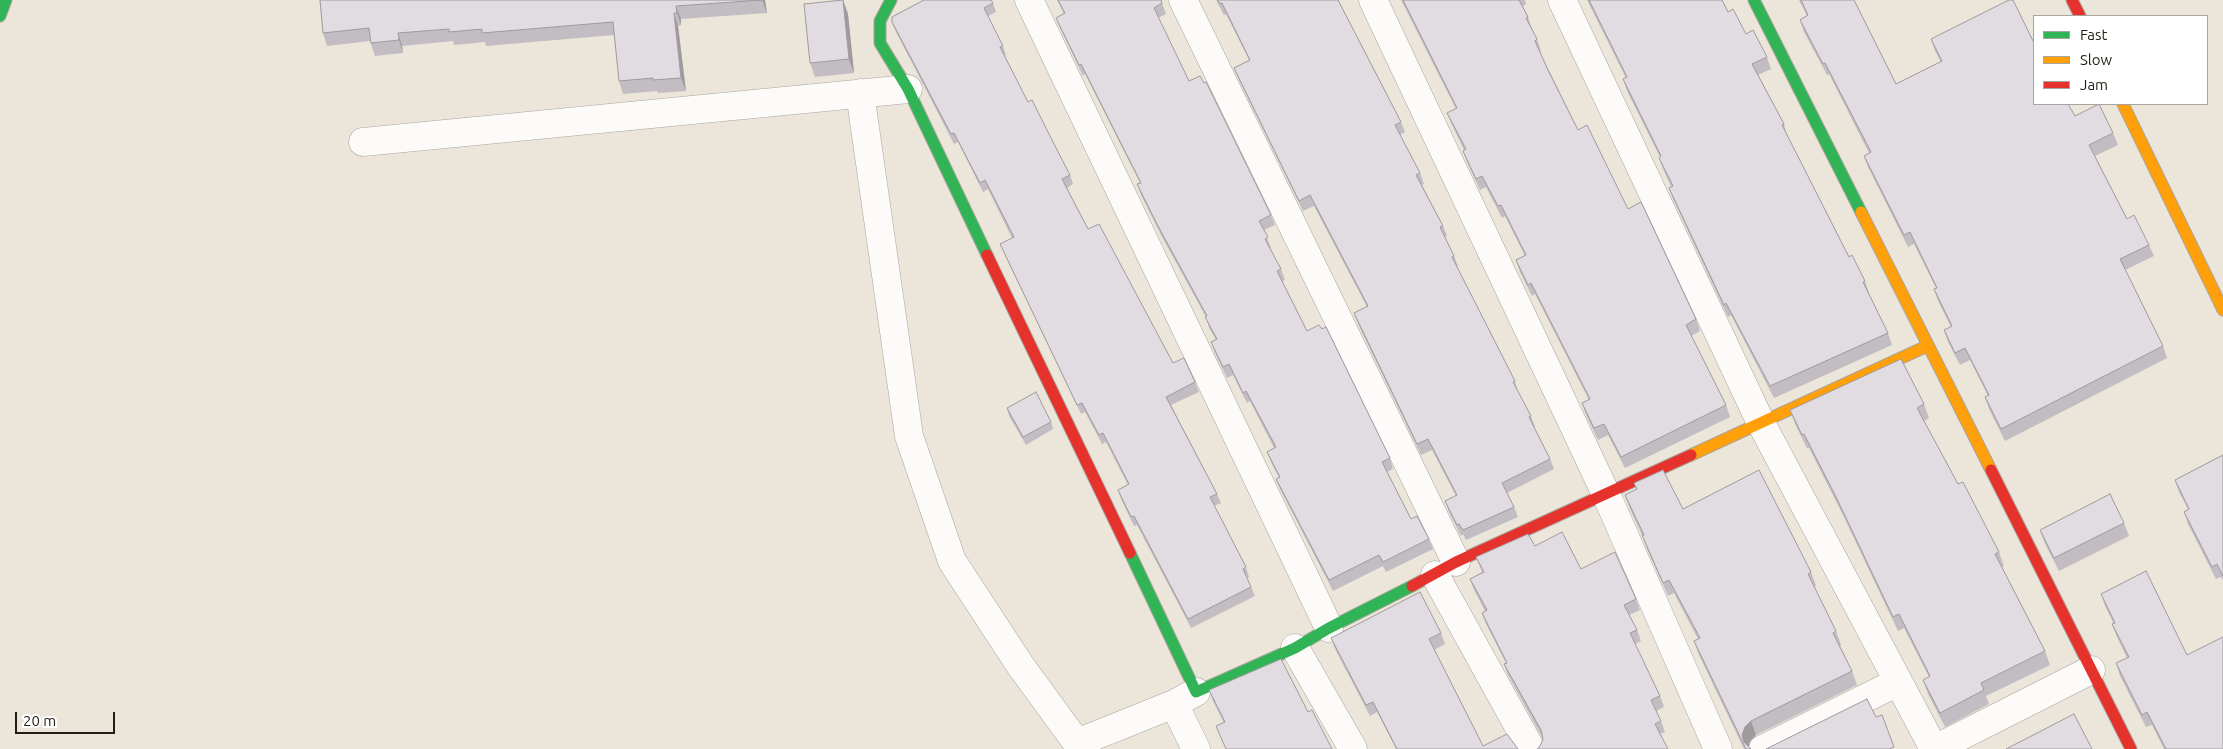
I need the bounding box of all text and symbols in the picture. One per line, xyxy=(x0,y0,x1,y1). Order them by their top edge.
legend xyxy=(2033,15,2208,105)
text: Fast xyxy=(2080,26,2107,43)
text: Slow xyxy=(2080,51,2112,68)
text: Jam xyxy=(2080,76,2108,93)
scale bar xyxy=(18,702,118,734)
text: 20 m xyxy=(23,712,56,729)

